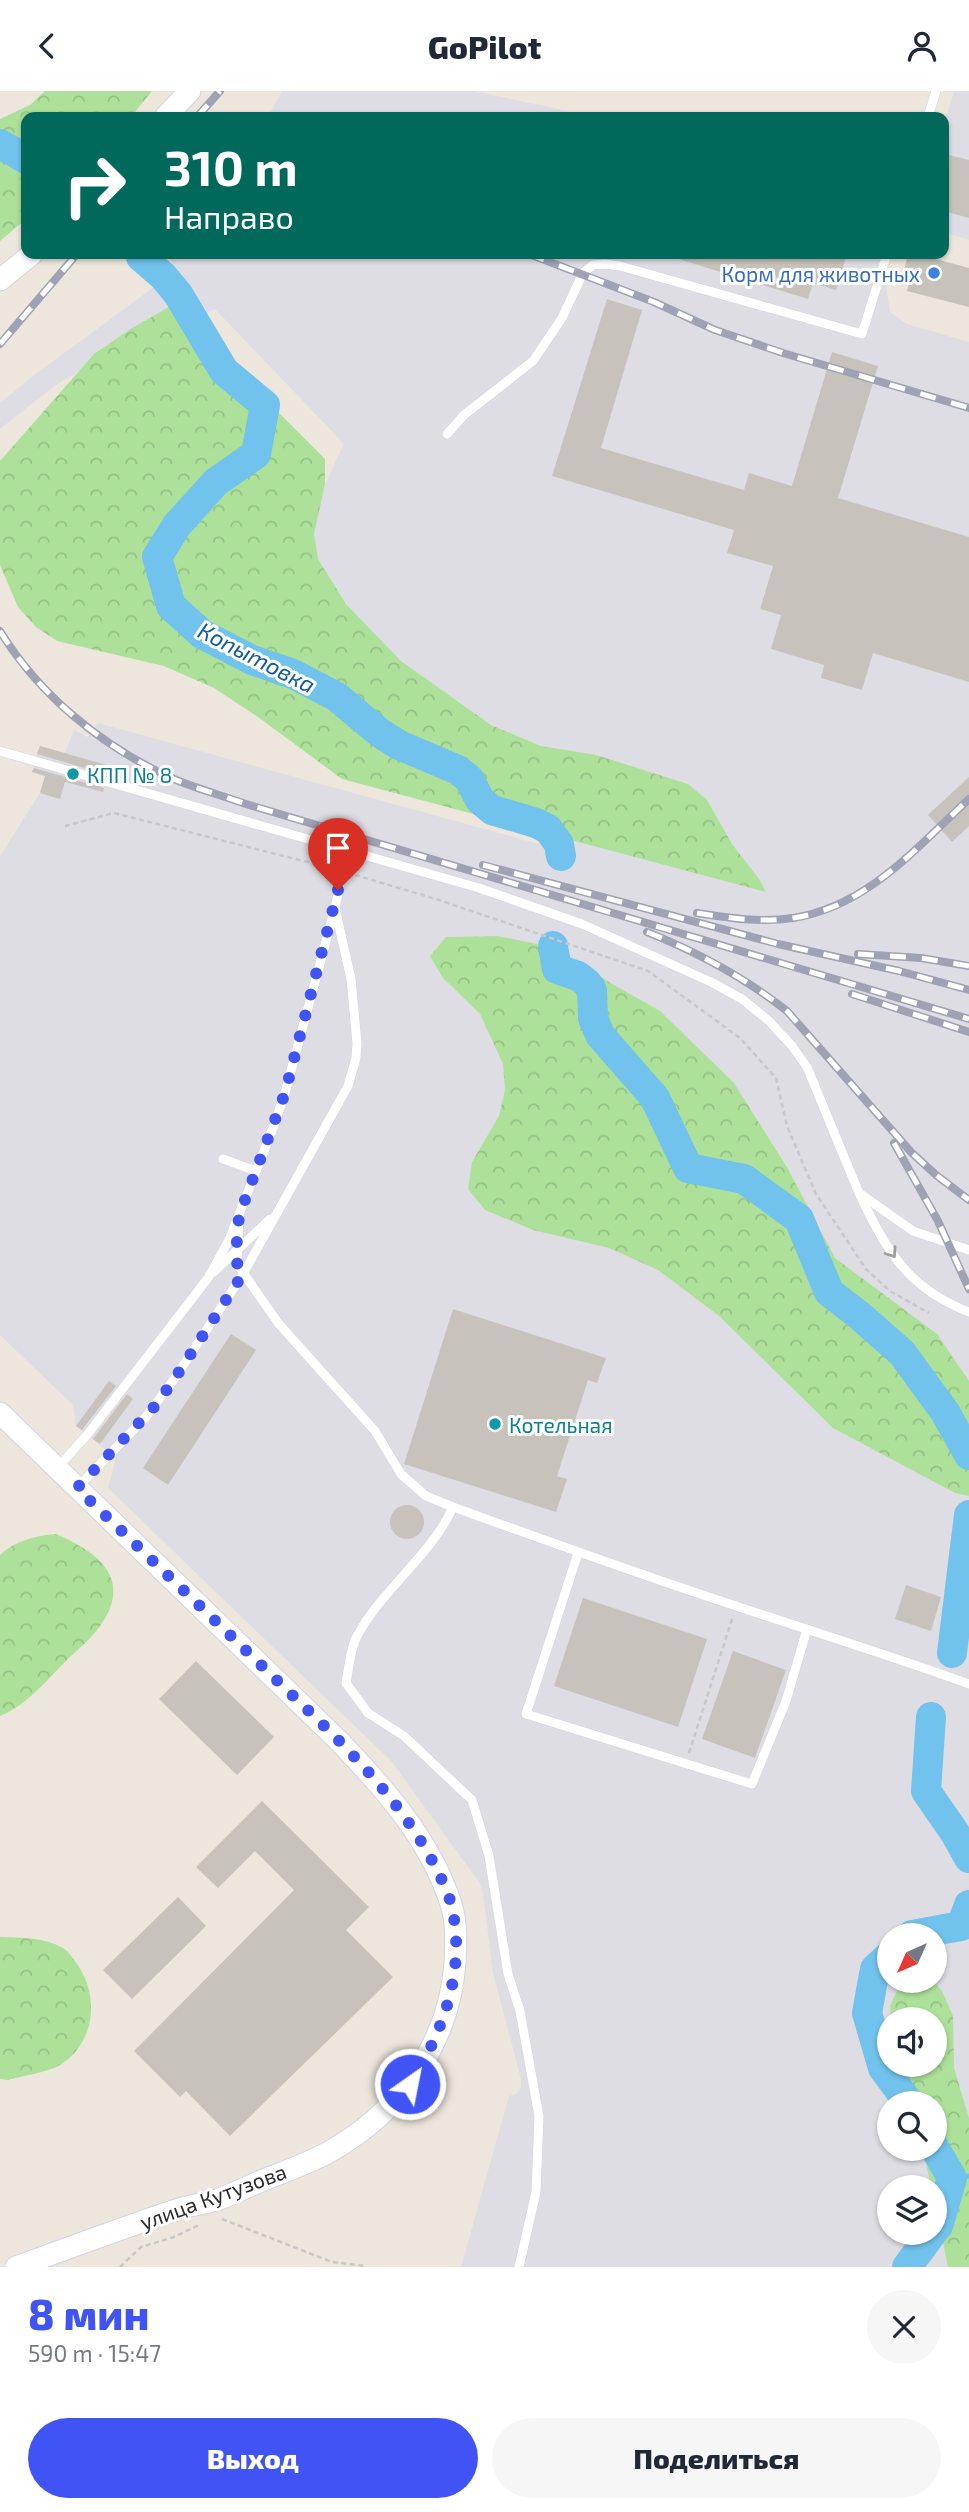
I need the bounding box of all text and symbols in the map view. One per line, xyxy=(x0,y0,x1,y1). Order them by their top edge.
icon: back xyxy=(28,27,66,65)
text: GoPilot xyxy=(428,27,541,65)
icon: person xyxy=(903,27,941,65)
text: 310 m xyxy=(164,137,298,196)
icon: right xyxy=(49,140,140,231)
text: Направо xyxy=(164,197,294,235)
place label: Корм для животных xyxy=(722,261,920,286)
marker: Корм для животных xyxy=(926,265,942,281)
water label: Копытовка xyxy=(194,616,320,698)
place label: КПП № 8 xyxy=(87,762,172,787)
marker: КПП № 8 xyxy=(65,766,81,782)
pin xyxy=(308,818,368,890)
icon: arrive xyxy=(319,829,357,867)
one-way arrow xyxy=(884,1245,896,1258)
place label: Котельная xyxy=(509,1412,613,1437)
marker: Котельная xyxy=(487,1416,503,1432)
north arrow xyxy=(877,1923,947,1993)
map controls xyxy=(877,1923,947,2245)
button: sound xyxy=(877,2007,947,2077)
position arrow xyxy=(373,2047,447,2121)
button: search xyxy=(877,2091,947,2161)
street label: улица Кутузова xyxy=(136,2158,290,2235)
button: layers xyxy=(877,2175,947,2245)
text: 8 мин xyxy=(28,2288,149,2338)
button: close xyxy=(867,2290,941,2364)
text: 590 m · 15:47 xyxy=(28,2339,161,2367)
button: Выход xyxy=(28,2418,478,2498)
button: Поделиться xyxy=(492,2418,941,2498)

